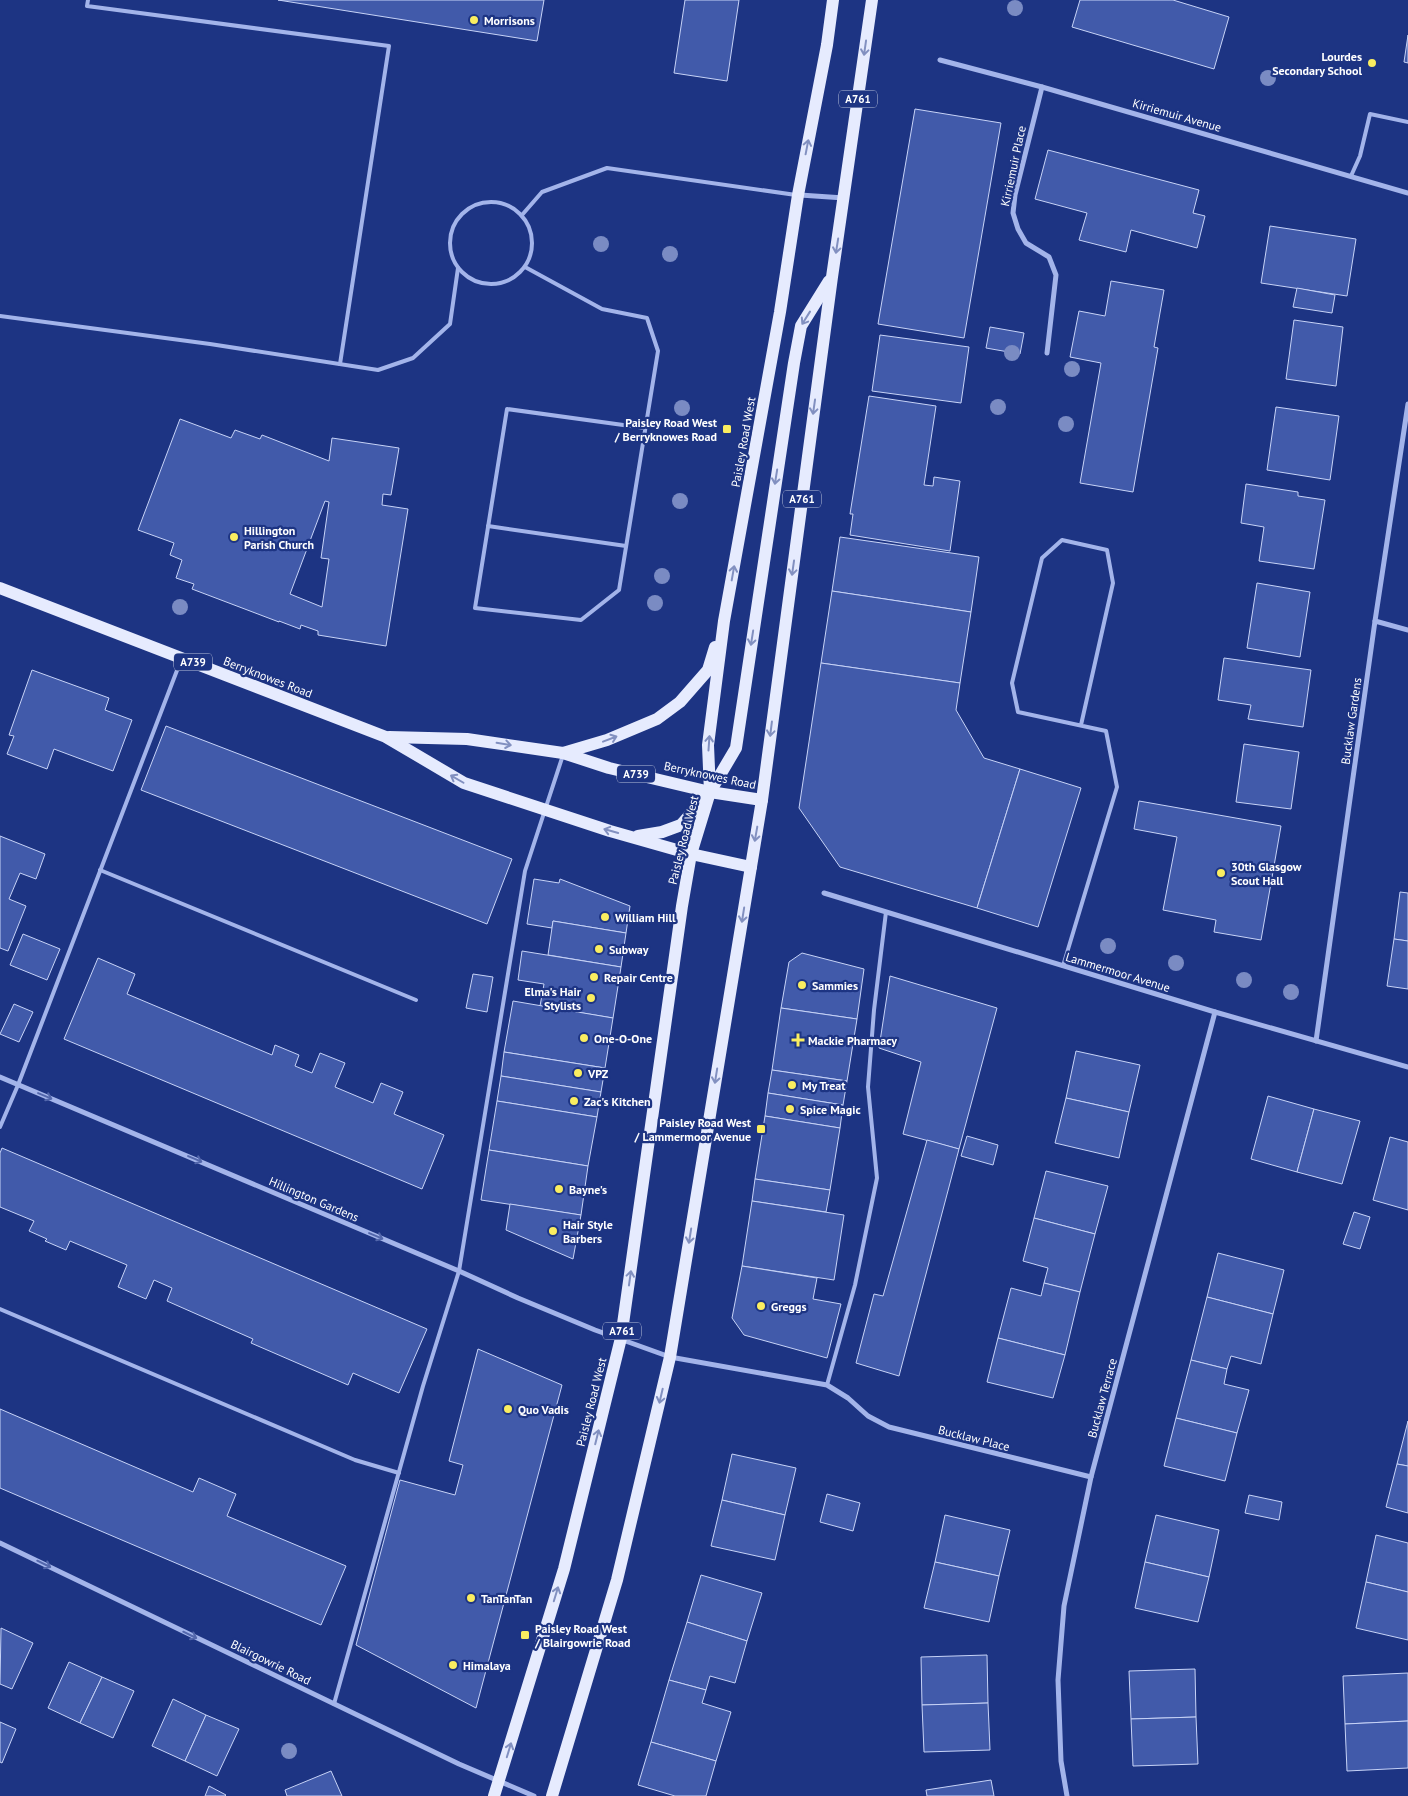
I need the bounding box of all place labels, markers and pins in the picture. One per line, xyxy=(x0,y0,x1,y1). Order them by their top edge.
place label: Morrisons xyxy=(484,13,535,28)
marker: Morrisons xyxy=(468,14,480,26)
place label: Lourdes Secondary School xyxy=(1272,49,1362,78)
marker: Lourdes Secondary School xyxy=(1366,57,1378,69)
place label: Paisley Road West / Berryknowes Road xyxy=(614,415,718,444)
marker: Paisley Road West / Berryknowes Road xyxy=(721,423,733,435)
place label: Hillington Parish Church xyxy=(244,523,314,552)
marker: Hillington Parish Church xyxy=(228,531,240,543)
place label: 30th Glasgow Scout Hall xyxy=(1231,859,1302,888)
marker: 30th Glasgow Scout Hall xyxy=(1215,867,1227,879)
place label: William Hill xyxy=(615,910,676,925)
marker: William Hill xyxy=(599,911,611,923)
place label: Subway xyxy=(609,942,649,957)
marker: Subway xyxy=(593,943,605,955)
place label: Repair Centre xyxy=(604,970,673,985)
marker: Repair Centre xyxy=(588,971,600,983)
place label: Sammies xyxy=(812,978,858,993)
marker: Sammies xyxy=(796,979,808,991)
place label: Elma's Hair Stylists xyxy=(525,984,582,1013)
marker: Elma's Hair Stylists xyxy=(585,992,597,1004)
place label: One-O-One xyxy=(594,1031,652,1046)
marker: One-O-One xyxy=(578,1032,590,1044)
place label: Mackie Pharmacy xyxy=(808,1033,897,1048)
marker: Mackie Pharmacy xyxy=(792,1034,804,1046)
place label: VPZ xyxy=(587,1066,609,1081)
marker: VPZ xyxy=(572,1067,584,1079)
place label: My Treat xyxy=(802,1078,846,1093)
marker: My Treat xyxy=(786,1079,798,1091)
place label: Zac's Kitchen xyxy=(584,1094,651,1109)
marker: Zac's Kitchen xyxy=(568,1095,580,1107)
place label: Spice Magic xyxy=(800,1102,861,1117)
marker: Spice Magic xyxy=(784,1103,796,1115)
place label: Paisley Road West / Lammermoor Avenue xyxy=(634,1115,752,1144)
marker: Paisley Road West / Lammermoor Avenue xyxy=(755,1123,767,1135)
place label: Bayne's xyxy=(569,1182,607,1197)
marker: Bayne's xyxy=(553,1183,565,1195)
place label: Hair Style Barbers xyxy=(563,1217,613,1246)
marker: Hair Style Barbers xyxy=(547,1225,559,1237)
place label: Greggs xyxy=(771,1299,806,1314)
marker: Greggs xyxy=(755,1300,767,1312)
place label: Quo Vadis xyxy=(518,1402,569,1417)
marker: Quo Vadis xyxy=(502,1403,514,1415)
place label: TanTanTan xyxy=(481,1591,532,1606)
marker: TanTanTan xyxy=(465,1592,477,1604)
place label: Paisley Road West / Blairgowrie Road xyxy=(534,1621,630,1650)
marker: Paisley Road West / Blairgowrie Road xyxy=(519,1629,531,1641)
place label: Himalaya xyxy=(463,1658,511,1673)
marker: Himalaya xyxy=(447,1659,459,1671)

